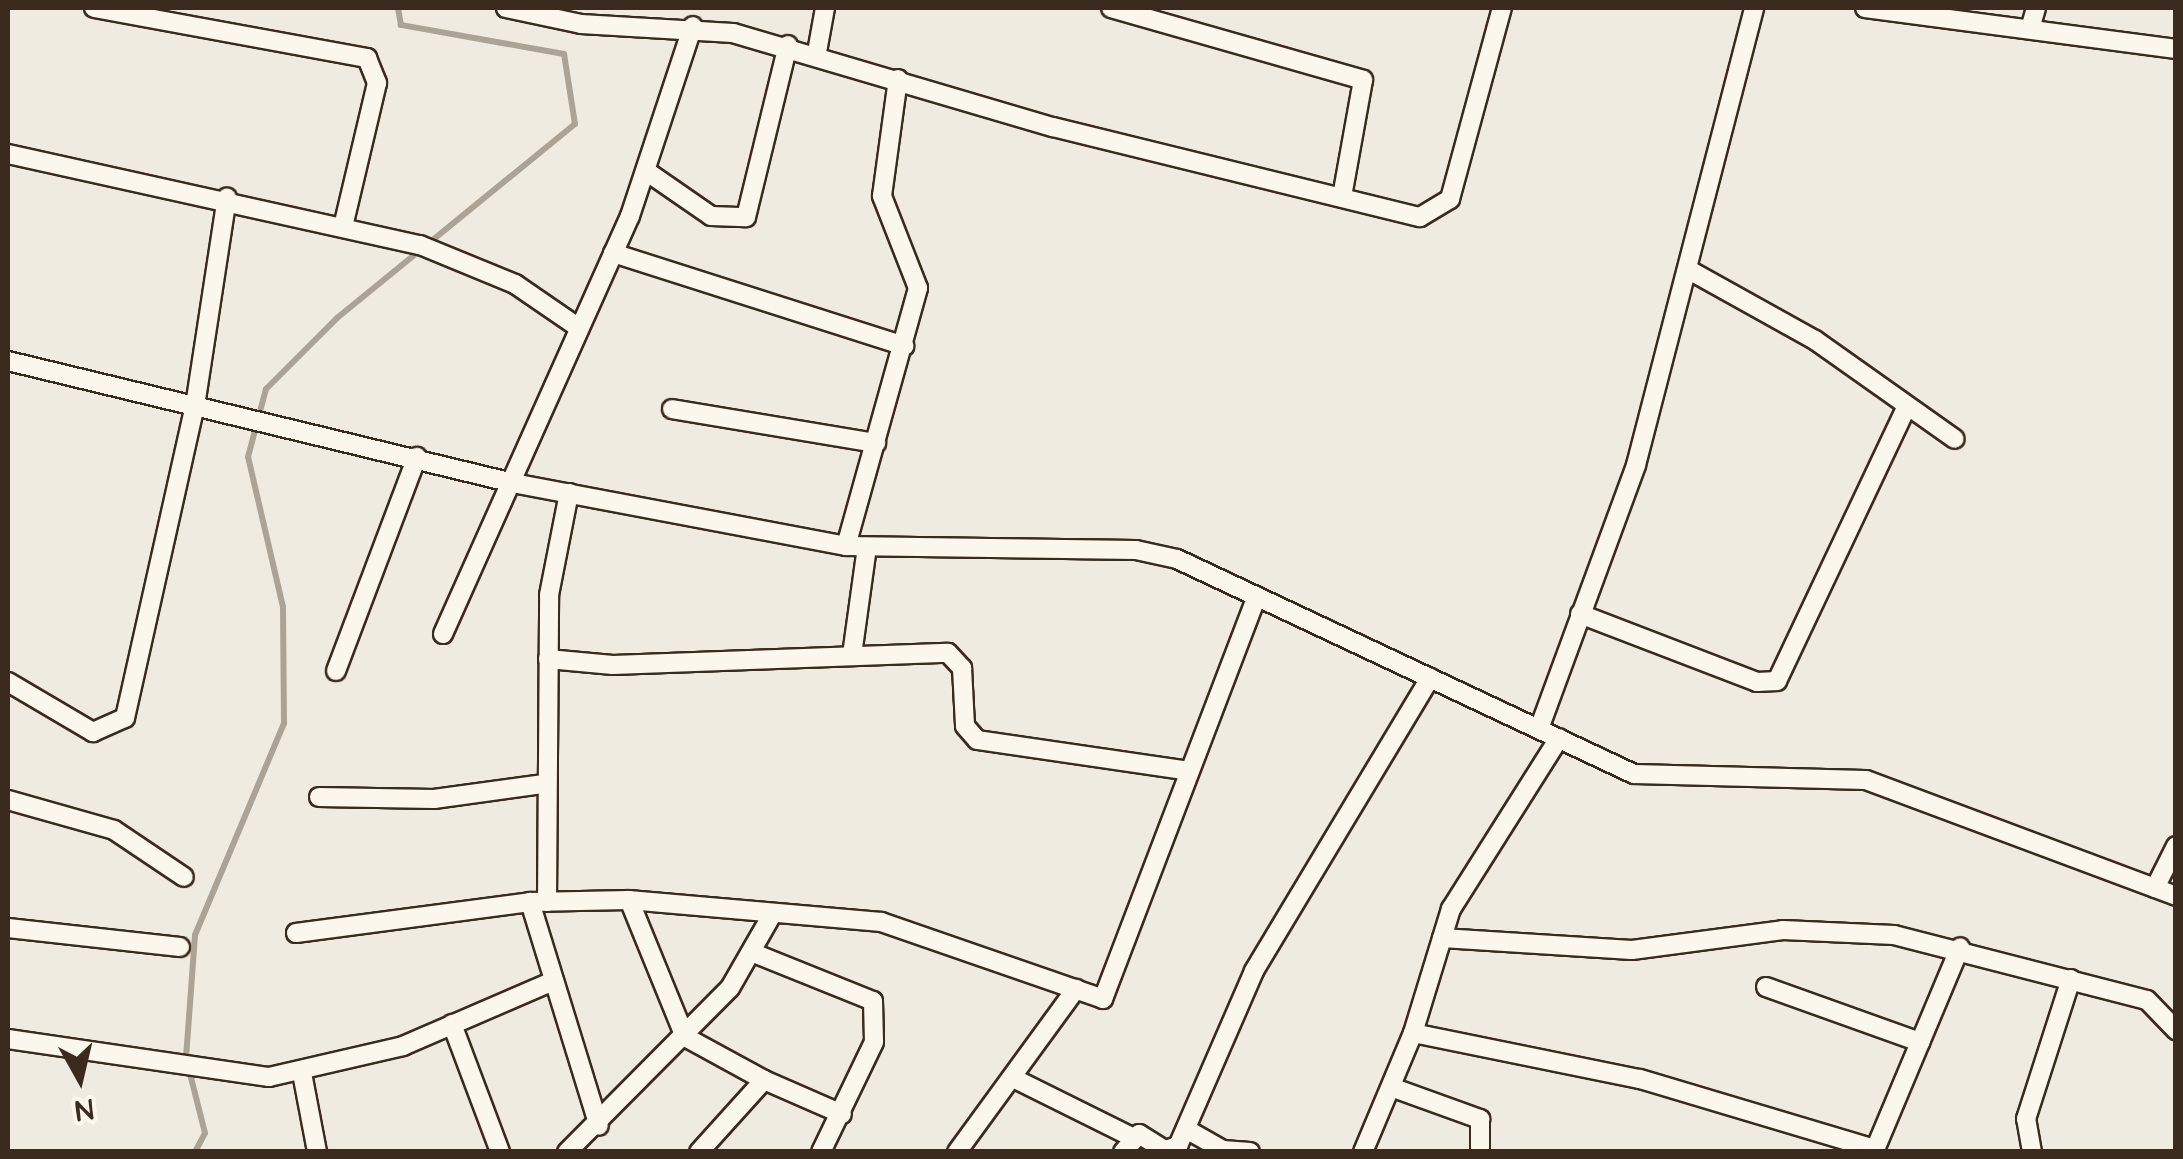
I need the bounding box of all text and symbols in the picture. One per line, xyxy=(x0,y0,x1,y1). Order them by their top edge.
north arrow xyxy=(30,1029,130,1129)
text: N xyxy=(73,1089,96,1130)

